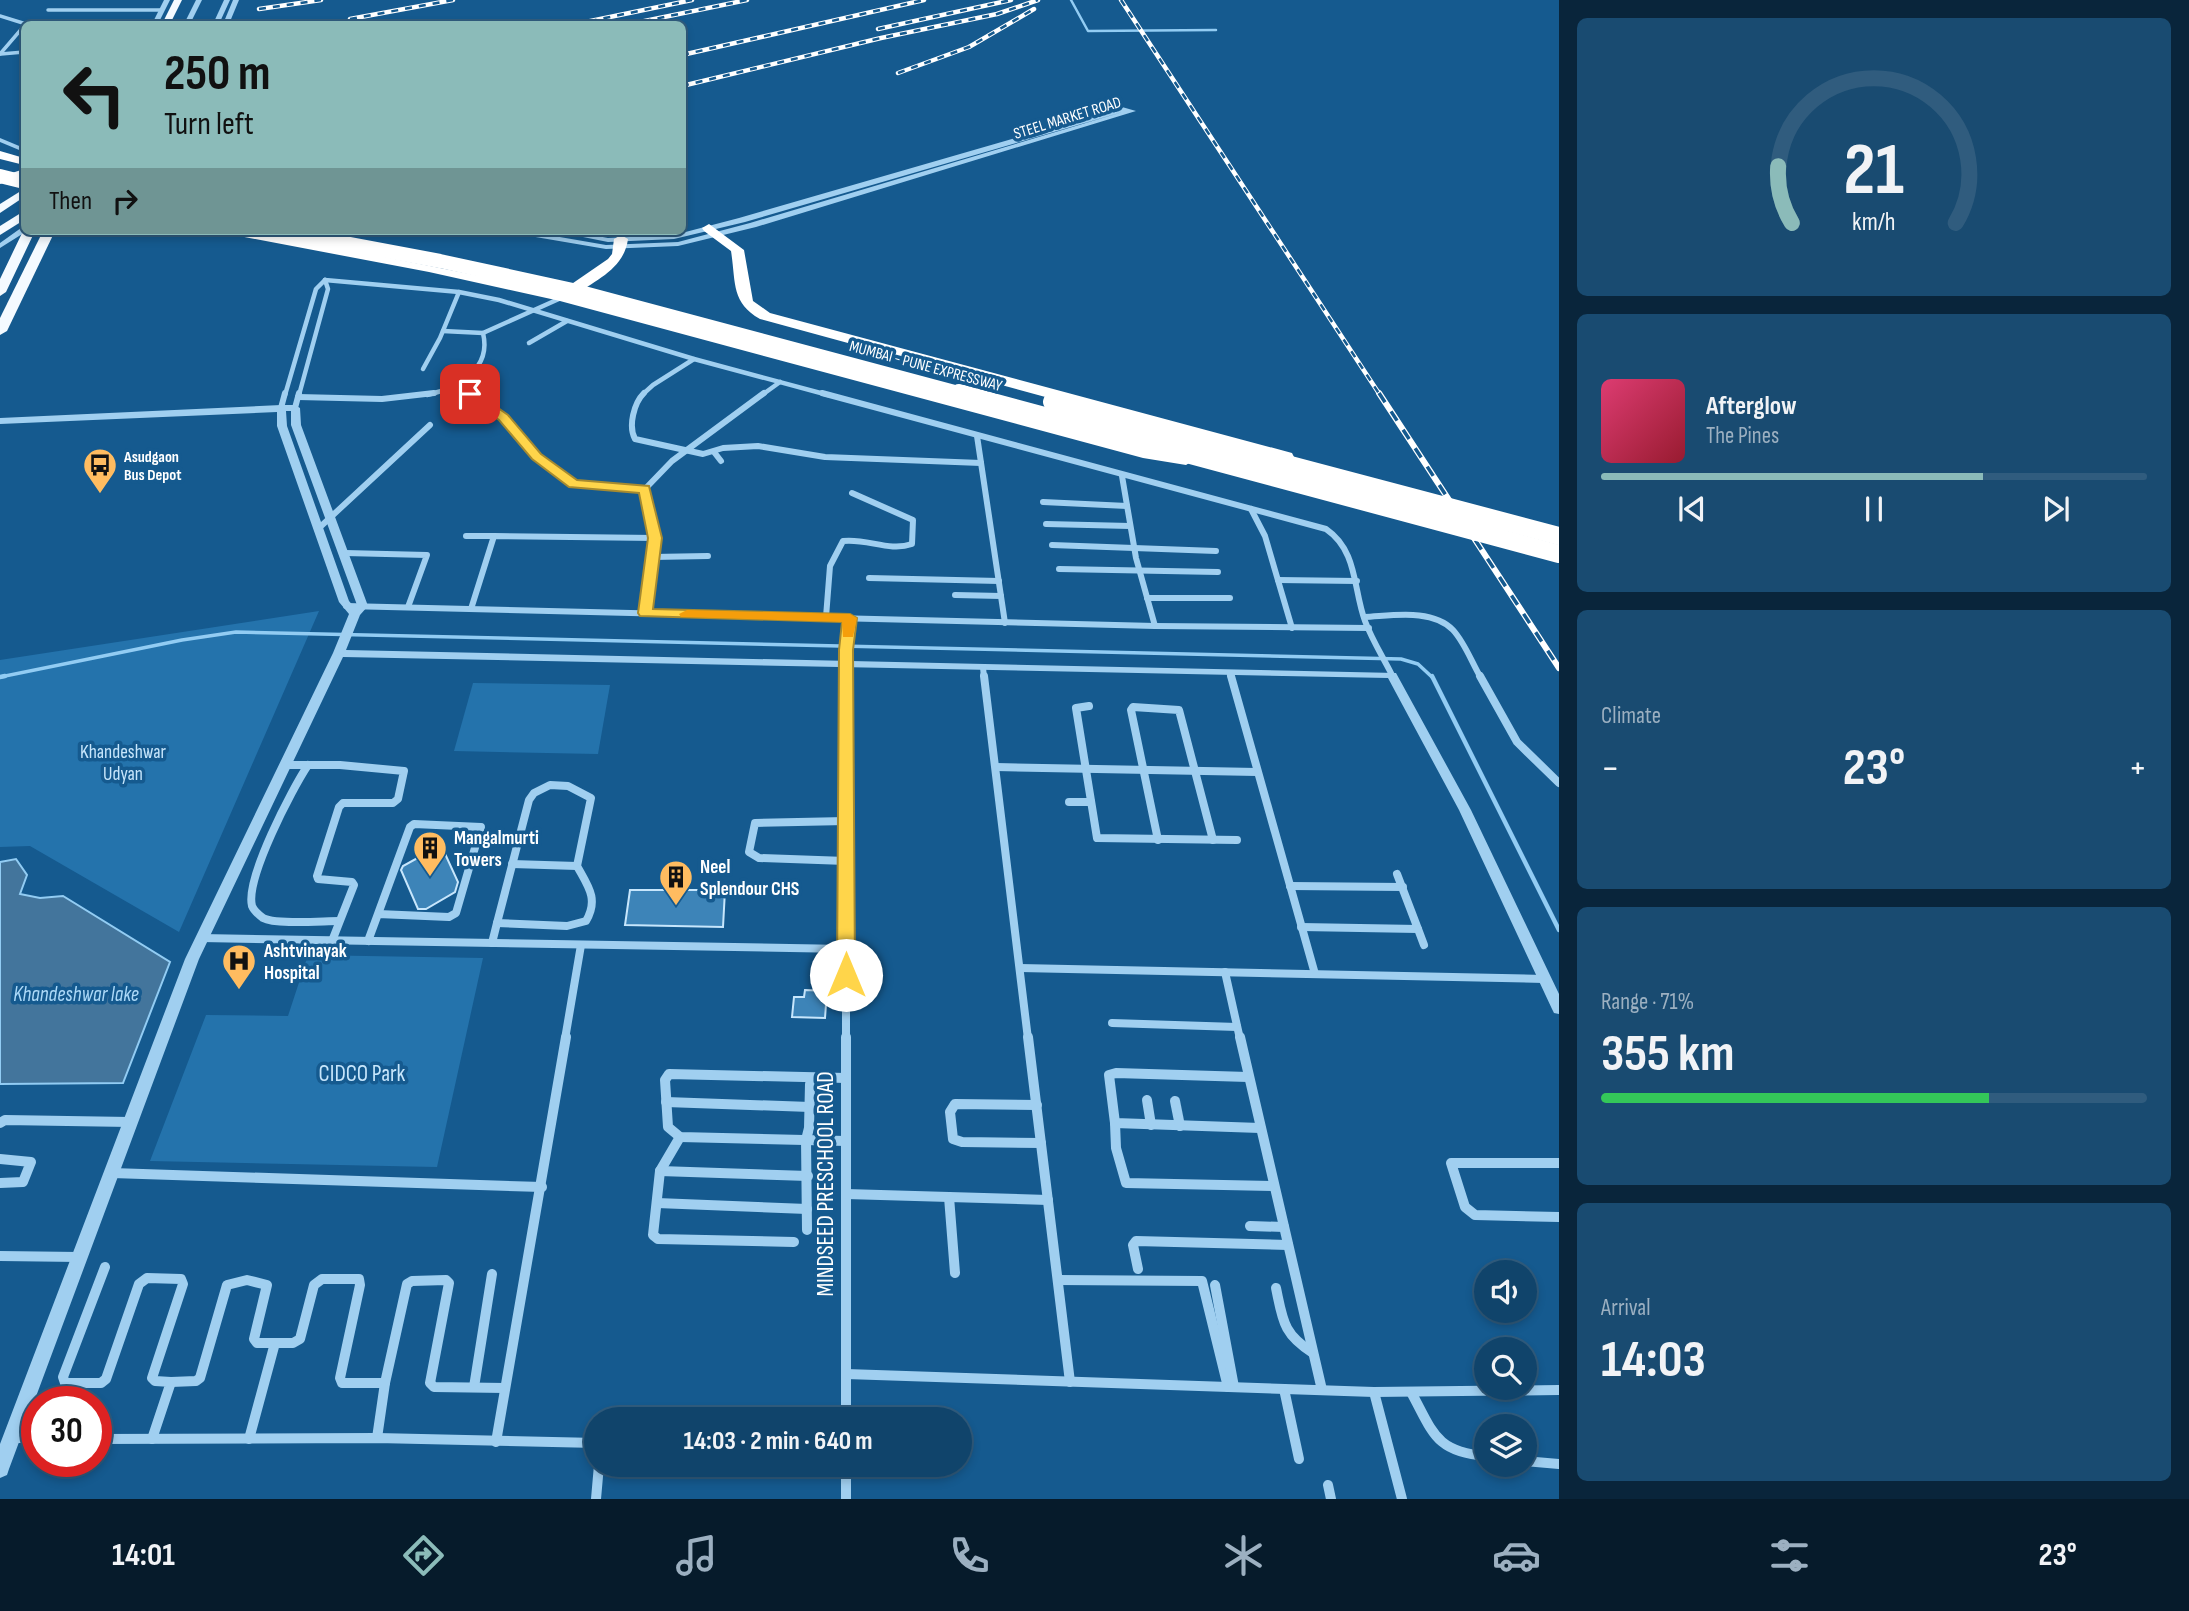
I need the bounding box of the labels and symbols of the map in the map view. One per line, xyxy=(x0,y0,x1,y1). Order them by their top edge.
street label: STEEL MARKET ROAD xyxy=(1011,93,1124,144)
street label: MUMBAI - PUNE EXPRESSWAY xyxy=(847,337,1004,396)
pin xyxy=(440,364,500,424)
bus stop icon: Asudgaon Bus Depot xyxy=(81,446,119,495)
place label: Asudgaon Bus Depot xyxy=(123,448,182,485)
park label: Khandeshwar Udyan xyxy=(80,741,167,786)
place label: Mangalmurti Towers xyxy=(454,827,539,872)
building icon: Mangalmurti Towers xyxy=(411,829,449,878)
place label: Neel Splendour CHS xyxy=(700,856,799,901)
building icon: Neel Splendour CHS xyxy=(657,858,695,907)
position arrow xyxy=(809,938,883,1012)
place label: Ashtvinayak Hospital xyxy=(263,940,347,985)
hospital icon: Ashtvinayak Hospital xyxy=(220,942,258,991)
water label: Khandeshwar lake xyxy=(13,982,139,1007)
park label: CIDCO Park xyxy=(319,1060,406,1088)
street label: MINDSEED PRESCHOOL ROAD xyxy=(812,1071,840,1297)
speed limit sign: 30 xyxy=(21,1386,112,1477)

